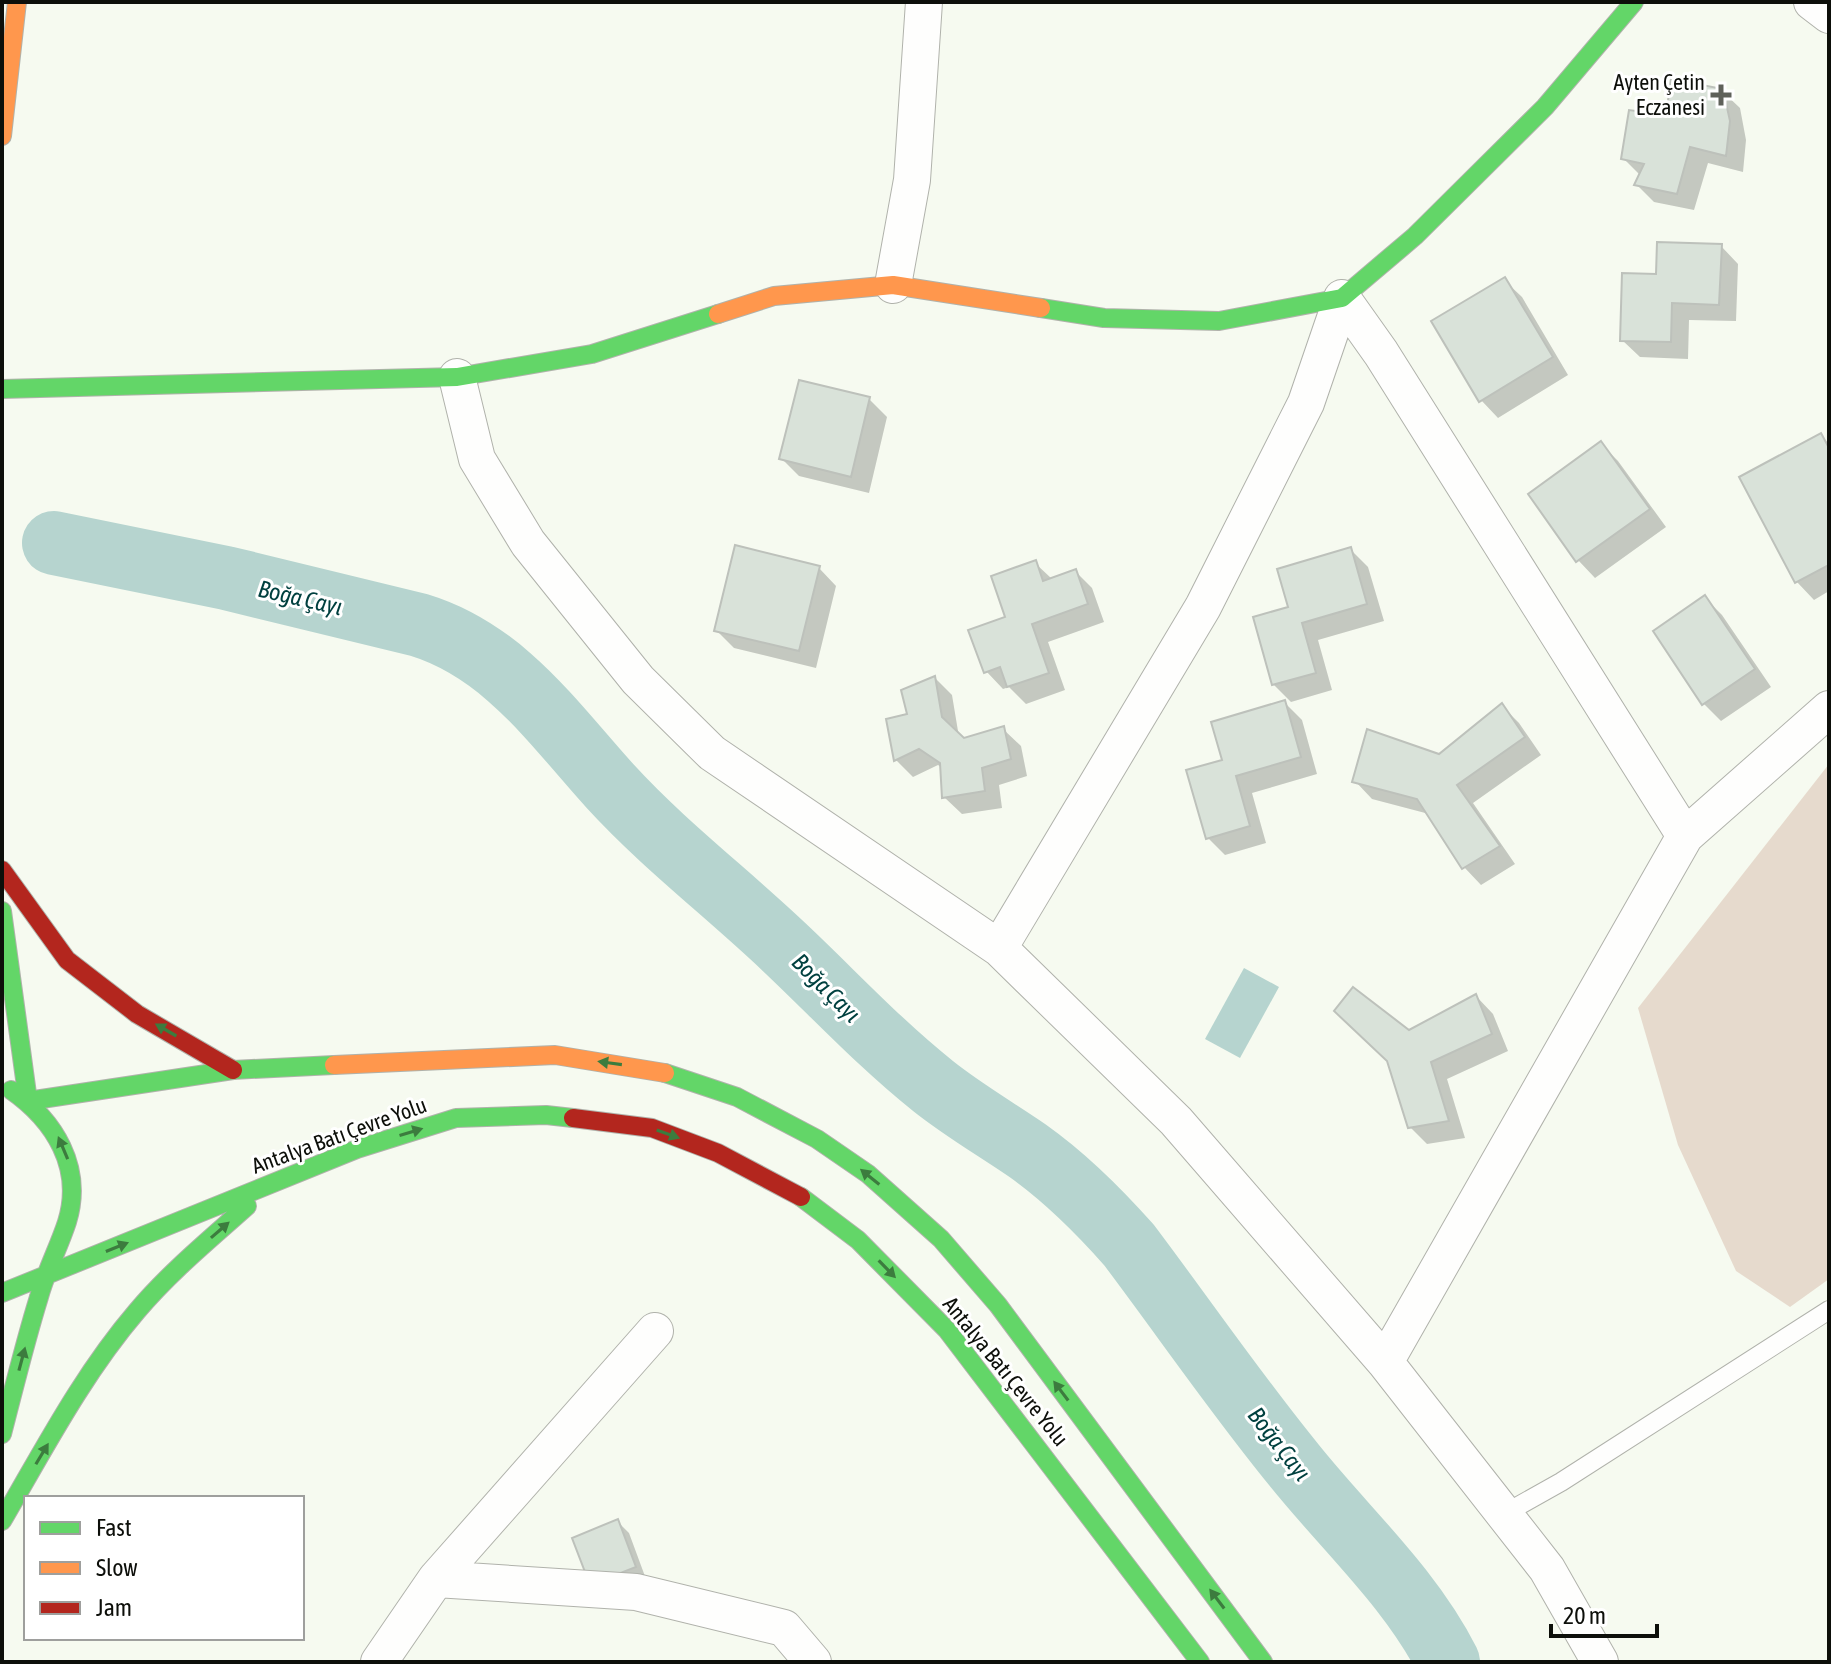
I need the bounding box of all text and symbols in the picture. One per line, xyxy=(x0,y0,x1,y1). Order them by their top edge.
place label: Ayten Çetin Eczanesi xyxy=(1613,69,1705,120)
marker: Ayten Çetin Eczanesi xyxy=(1712,86,1730,104)
water label: Boğa Çayı xyxy=(256,575,345,620)
water label: Boğa Çayı xyxy=(787,948,866,1027)
one-way arrow xyxy=(155,1024,177,1038)
one-way arrow xyxy=(597,1056,622,1069)
street label: Antalya Batı Çevre Yolu xyxy=(248,1091,430,1179)
one-way arrow xyxy=(400,1125,424,1138)
one-way arrow xyxy=(656,1128,680,1141)
one-way arrow xyxy=(56,1136,69,1160)
one-way arrow xyxy=(861,1169,881,1186)
one-way arrow xyxy=(210,1222,230,1239)
one-way arrow xyxy=(105,1240,129,1253)
one-way arrow xyxy=(877,1259,895,1278)
street label: Antalya Batı Çevre Yolu xyxy=(938,1291,1074,1451)
one-way arrow xyxy=(17,1346,29,1371)
one-way arrow xyxy=(1054,1380,1070,1401)
water label: Boğa Çayı xyxy=(1242,1402,1316,1486)
one-way arrow xyxy=(35,1443,49,1465)
legend xyxy=(24,1496,304,1640)
text: Fast xyxy=(96,1514,132,1541)
text: Slow xyxy=(96,1554,138,1581)
scale bar xyxy=(1551,1588,1657,1638)
one-way arrow xyxy=(1209,1589,1225,1610)
text: Jam xyxy=(96,1594,132,1621)
text: 20 m xyxy=(1563,1602,1606,1629)

